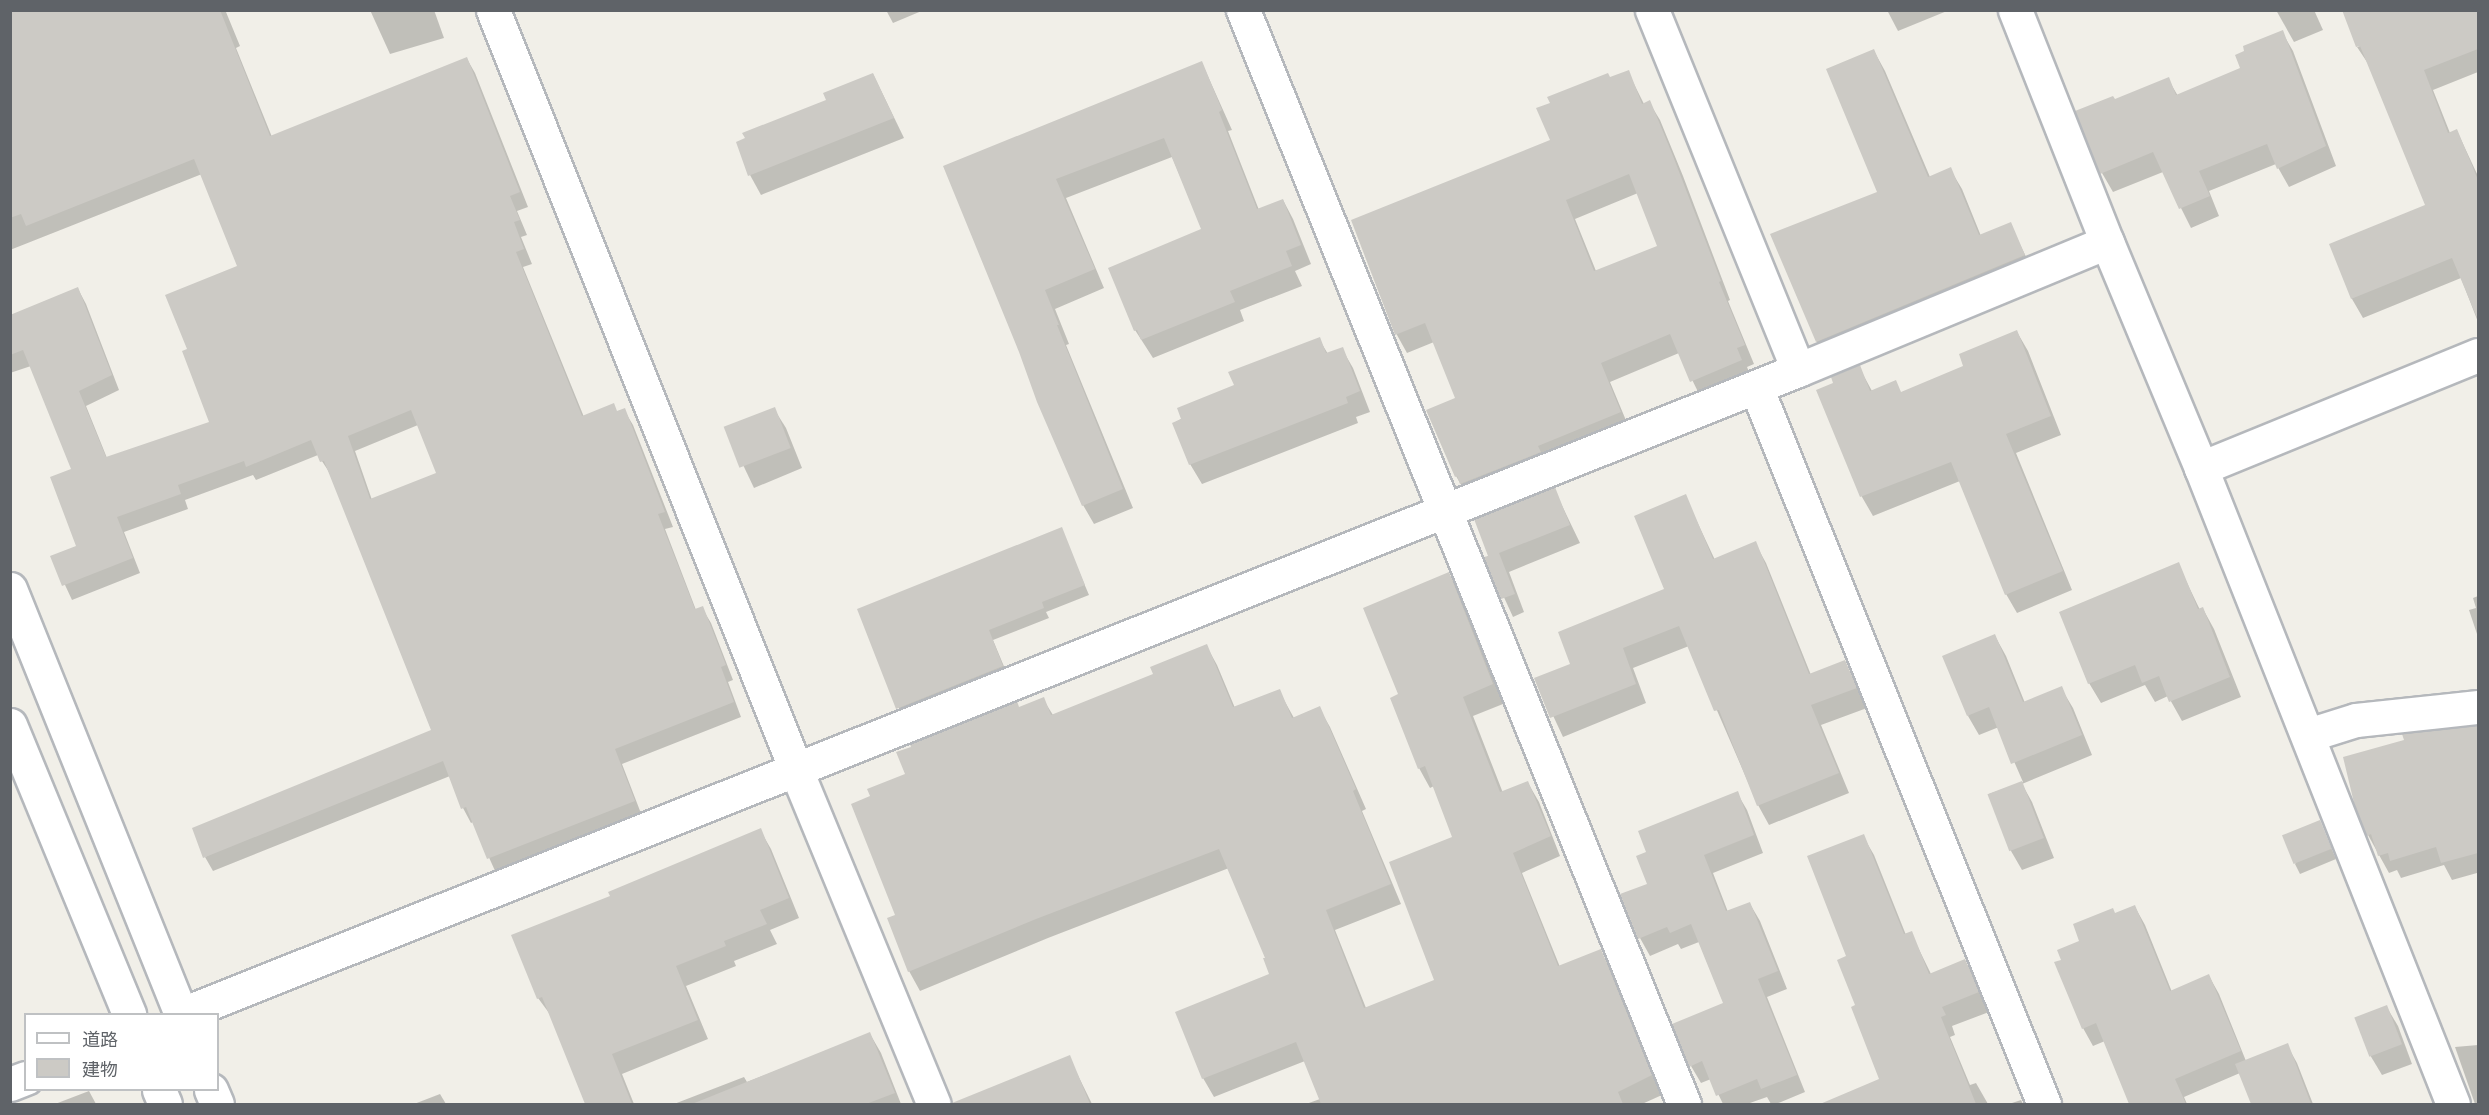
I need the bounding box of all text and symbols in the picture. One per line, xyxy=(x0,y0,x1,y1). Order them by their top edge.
legend xyxy=(24,1013,219,1091)
text: 道路 xyxy=(82,1029,118,1049)
text: 建物 xyxy=(82,1059,118,1079)

